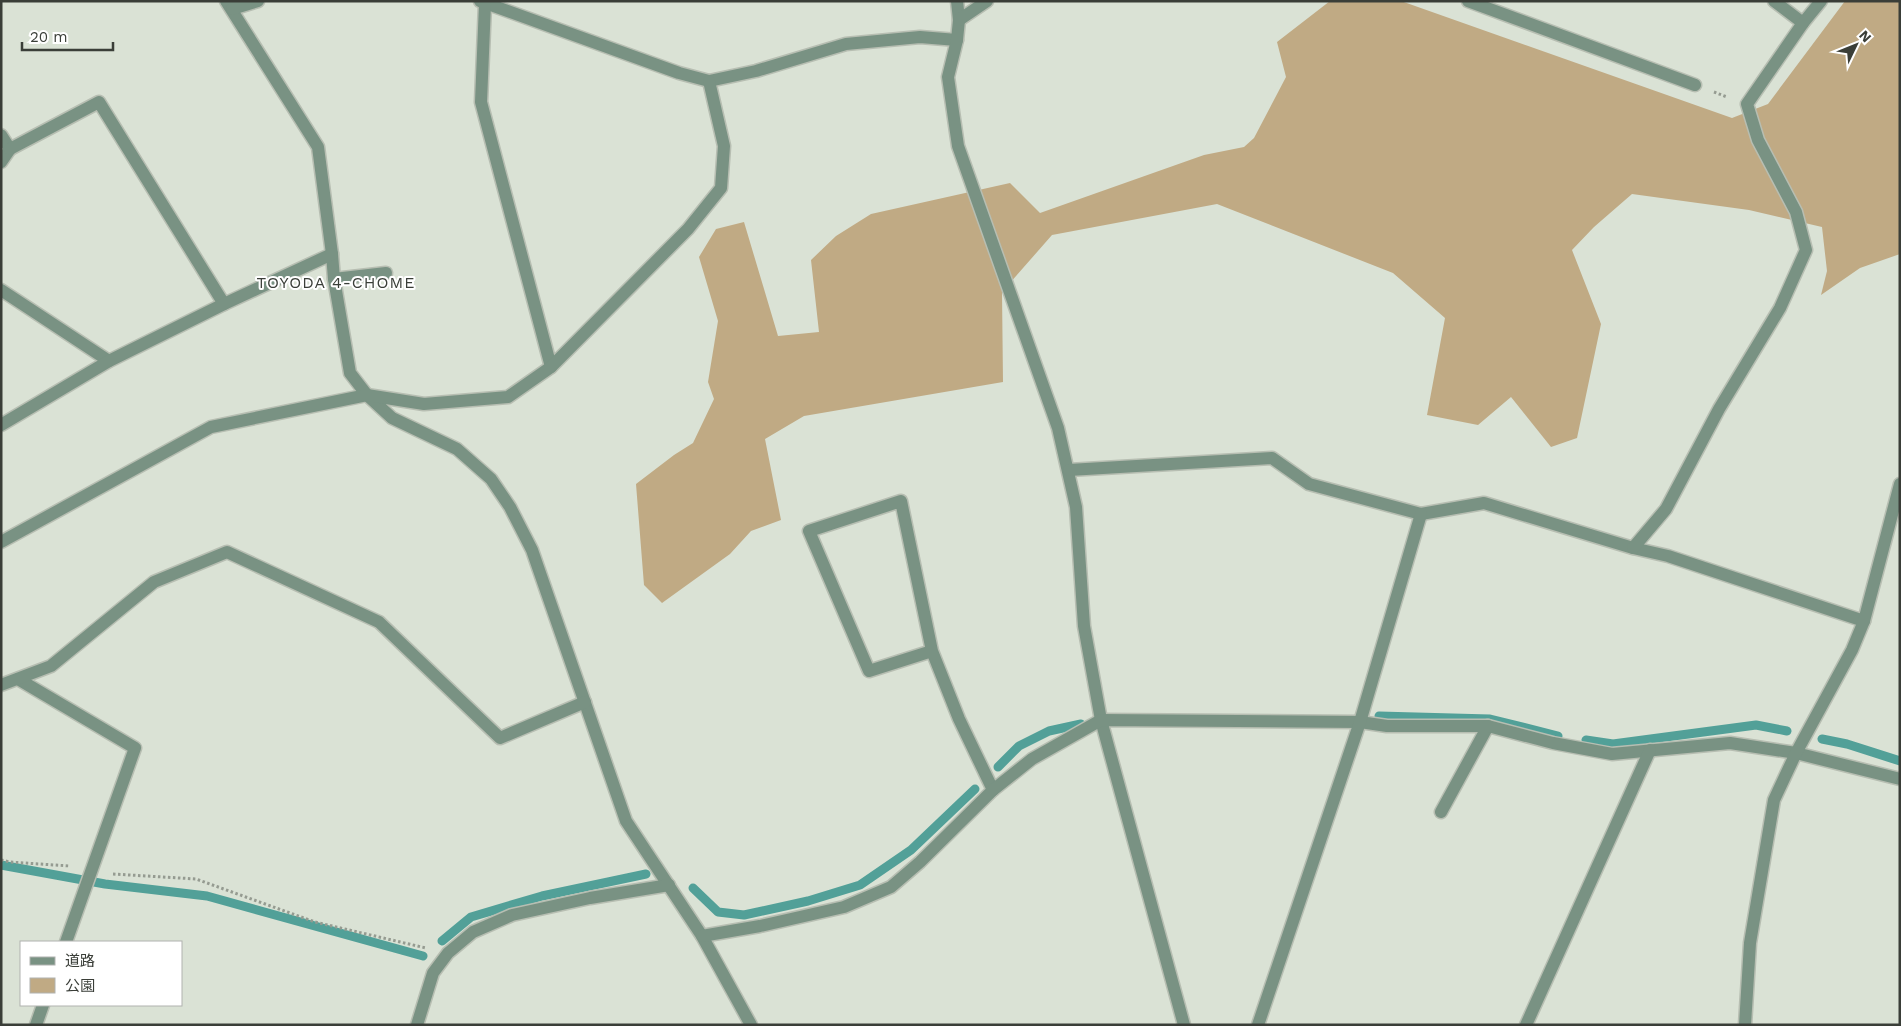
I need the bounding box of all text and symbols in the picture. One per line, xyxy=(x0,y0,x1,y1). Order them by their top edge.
scale bar xyxy=(22,20,114,52)
north arrow xyxy=(1831,20,1881,70)
text: N xyxy=(1856,27,1875,45)
text: 20 m xyxy=(30,28,68,46)
district label: TOYODA 4-CHOME xyxy=(257,273,415,292)
legend xyxy=(20,941,182,1006)
text: 道路 xyxy=(65,952,95,970)
text: 公園 xyxy=(65,977,95,995)

